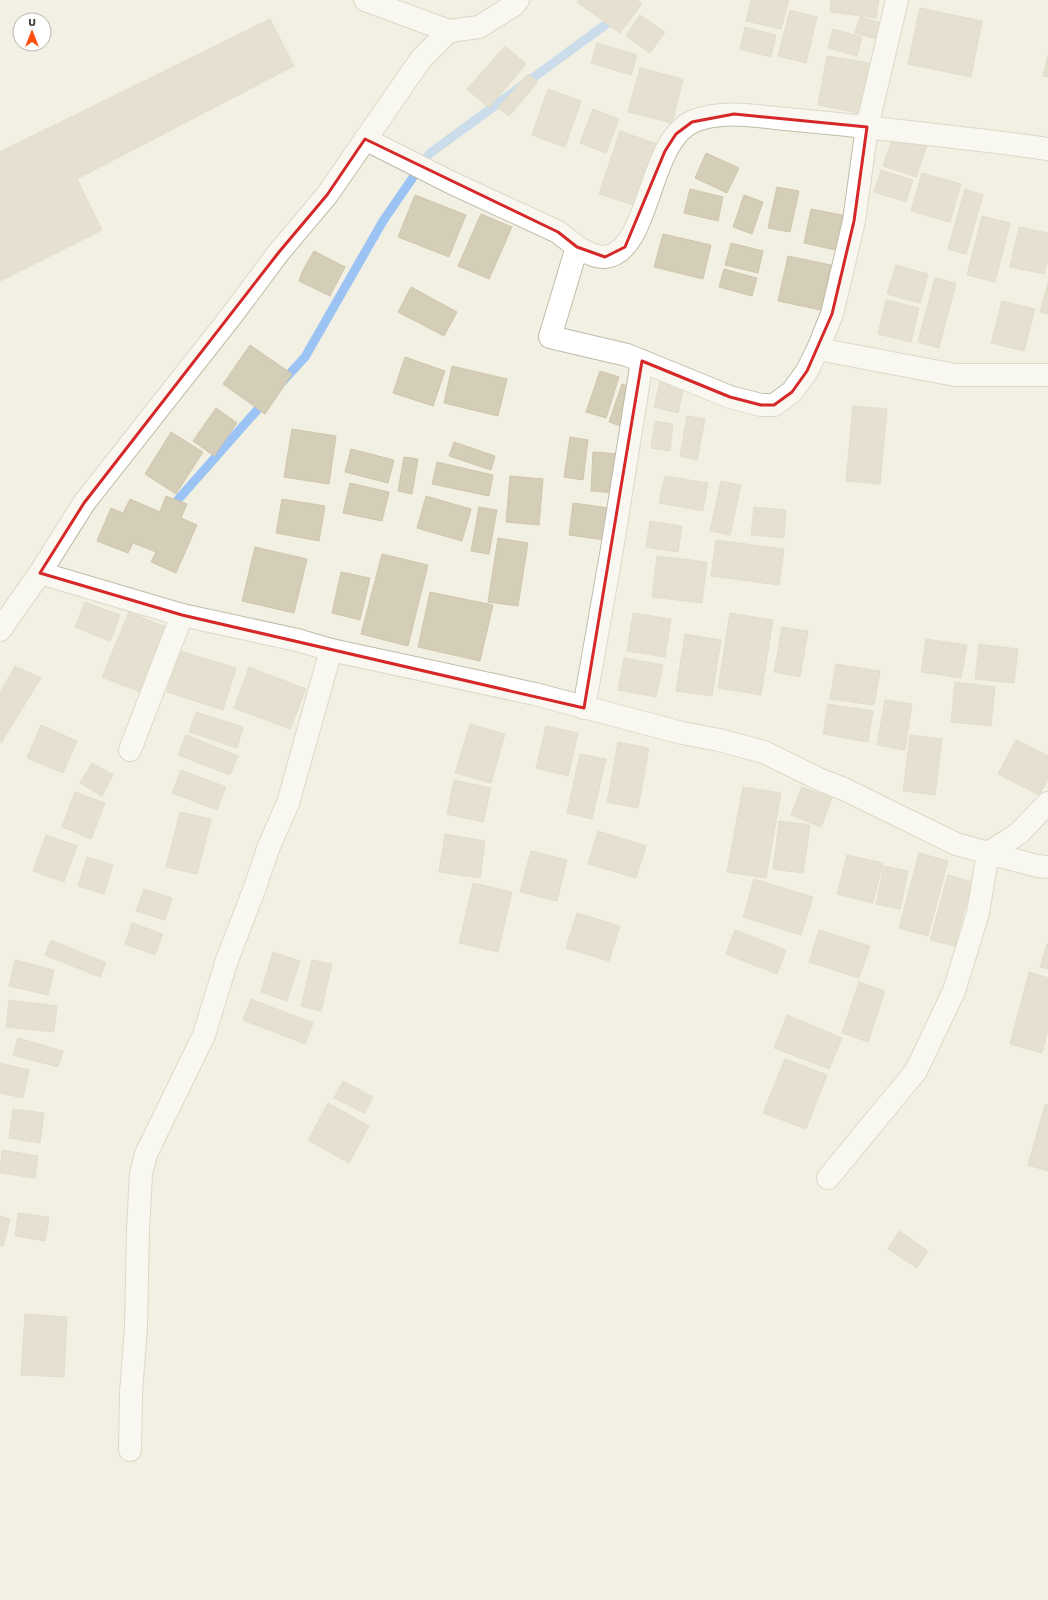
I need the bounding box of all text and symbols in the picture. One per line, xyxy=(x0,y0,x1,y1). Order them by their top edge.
north arrow xyxy=(12,12,52,52)
text: U xyxy=(28,14,36,30)

